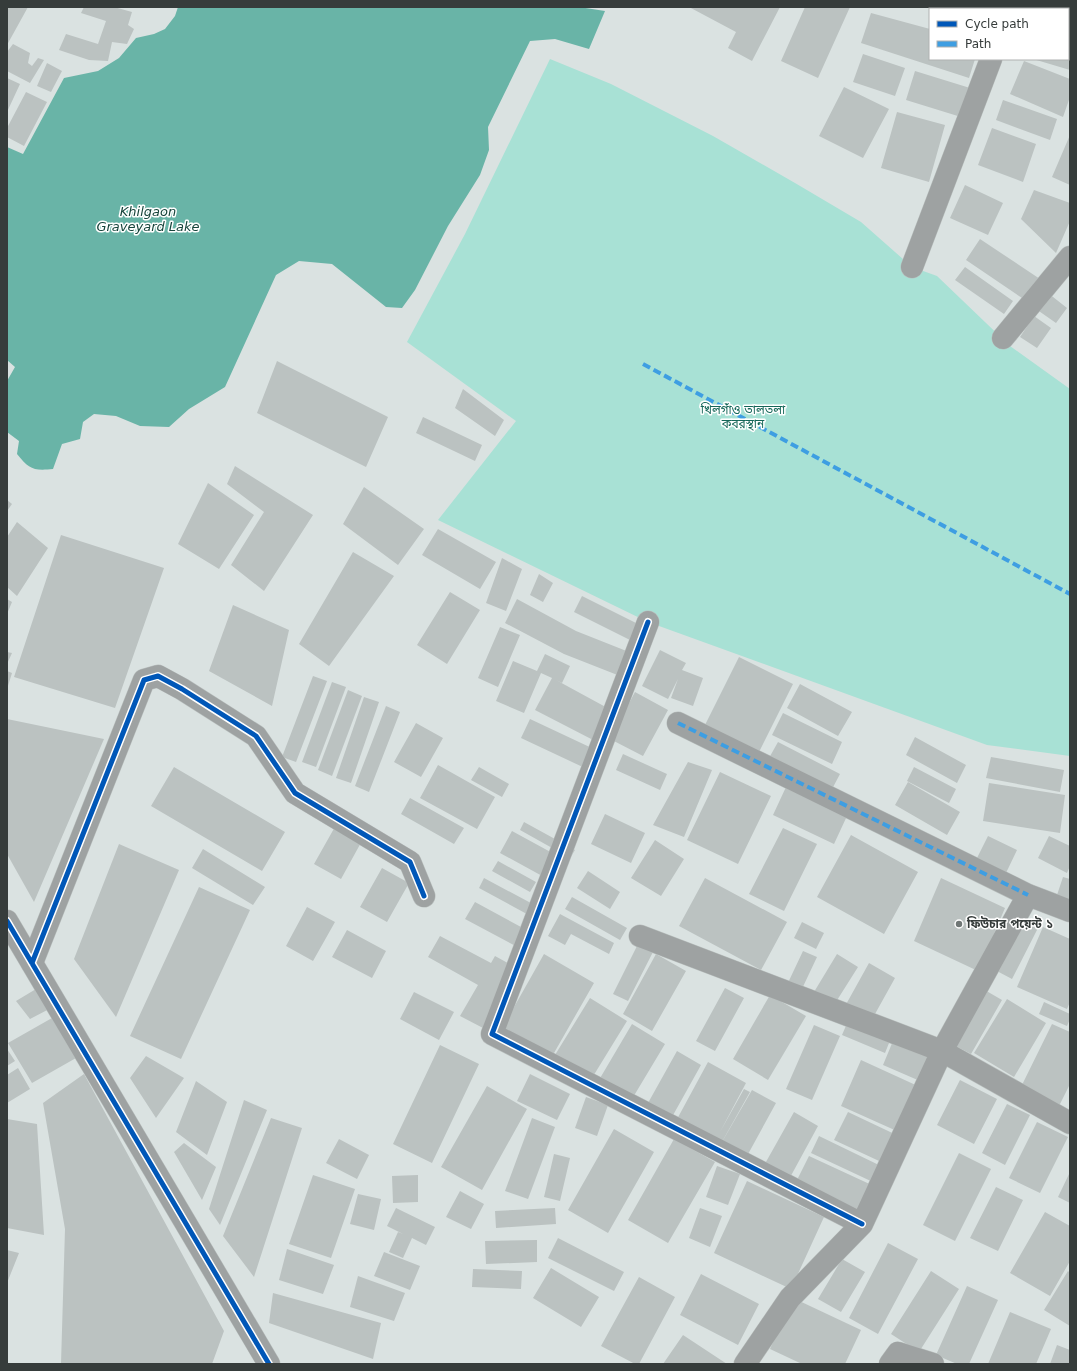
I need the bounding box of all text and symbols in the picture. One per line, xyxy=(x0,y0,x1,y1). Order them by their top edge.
legend xyxy=(929,8,1069,60)
text: Cycle path xyxy=(965,17,1029,31)
text: Path xyxy=(965,37,991,51)
water label: Khilgaon Graveyard Lake xyxy=(96,204,200,234)
park label: খিলগাঁও তালতলা কবরস্থান xyxy=(700,402,786,431)
place label: ফিউচার পয়েন্ট ১ xyxy=(966,916,1053,931)
marker: ফিউচার পয়েন্ট ১ xyxy=(954,919,964,929)

